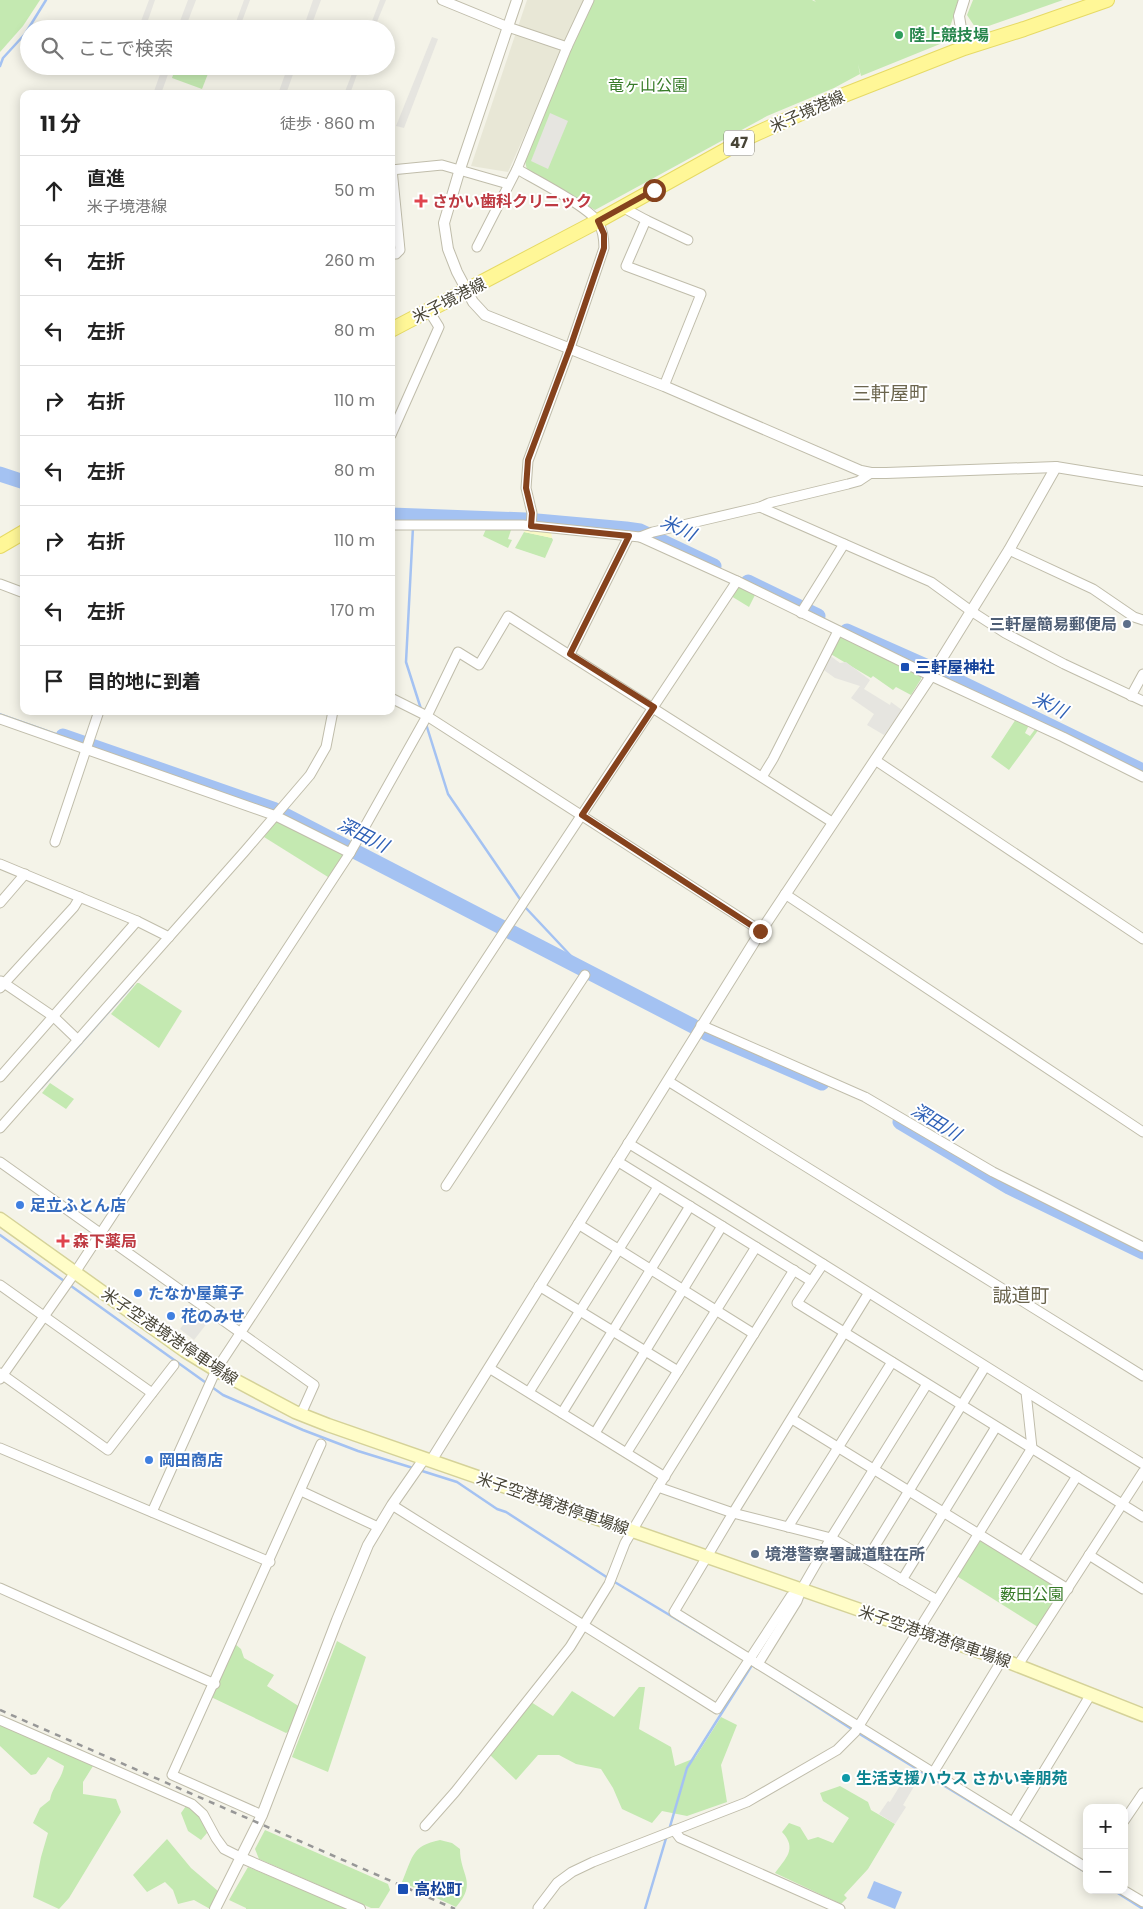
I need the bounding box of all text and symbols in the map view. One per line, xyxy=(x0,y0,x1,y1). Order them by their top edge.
search box xyxy=(20,20,395,75)
place label: 陸上競技場 xyxy=(909,24,989,47)
marker: 陸上競技場 xyxy=(893,29,905,41)
icon: search xyxy=(38,34,66,62)
text: ここで検索 xyxy=(78,35,173,62)
park label: 竜ヶ山公園 xyxy=(608,74,688,97)
street label: 米子境港線 xyxy=(766,85,848,138)
text: 11 分 xyxy=(40,109,81,138)
text: 徒歩 · 860 m xyxy=(280,112,375,135)
road number: 47 xyxy=(724,130,754,156)
text: 直進 xyxy=(87,165,125,192)
icon: ahead xyxy=(40,177,68,205)
text: 50 m xyxy=(334,179,375,202)
route start xyxy=(643,179,666,202)
place label: さかい歯科クリニック xyxy=(432,190,592,213)
marker: さかい歯科クリニック xyxy=(414,194,428,208)
text: 米子境港線 xyxy=(87,195,167,218)
icon: left xyxy=(40,247,68,275)
text: 左折 xyxy=(87,248,125,275)
text: 260 m xyxy=(325,249,375,272)
street label: 米子境港線 xyxy=(408,272,490,329)
icon: left xyxy=(40,317,68,345)
text: 左折 xyxy=(87,318,125,345)
text: 80 m xyxy=(334,319,375,342)
district label: 三軒屋町 xyxy=(852,380,928,407)
icon: right xyxy=(40,387,68,415)
text: 右折 xyxy=(87,388,125,415)
text: 110 m xyxy=(334,389,375,412)
icon: left xyxy=(40,457,68,485)
text: 左折 xyxy=(87,458,125,485)
text: 80 m xyxy=(334,459,375,482)
water label: 米川 xyxy=(657,509,702,547)
icon: right xyxy=(40,527,68,555)
text: 右折 xyxy=(87,528,125,555)
text: 110 m xyxy=(334,529,375,552)
icon: left xyxy=(40,597,68,625)
text: 左折 xyxy=(87,598,125,625)
text: 170 m xyxy=(330,599,375,622)
place label: 三軒屋簡易郵便局 xyxy=(989,613,1117,636)
marker: 三軒屋簡易郵便局 xyxy=(1121,618,1133,630)
place label: 三軒屋神社 xyxy=(915,656,995,679)
marker: 三軒屋神社 xyxy=(899,661,911,673)
icon: arrive xyxy=(40,667,68,695)
text: 目的地に到着 xyxy=(87,668,201,695)
water label: 米川 xyxy=(1029,685,1074,725)
water label: 深田川 xyxy=(333,811,395,859)
route end xyxy=(749,920,772,943)
water label: 深田川 xyxy=(907,1097,968,1147)
place label: 足立ふとん店 xyxy=(30,1194,126,1217)
marker: 足立ふとん店 xyxy=(14,1199,26,1211)
place label: 森下薬局 xyxy=(73,1230,137,1253)
marker: 森下薬局 xyxy=(57,1235,69,1247)
street label: 米子空港境港停車場線 xyxy=(97,1282,242,1391)
place label: たなか屋菓子 xyxy=(148,1282,244,1305)
district label: 誠道町 xyxy=(992,1282,1050,1309)
marker: たなか屋菓子 xyxy=(132,1287,144,1299)
place label: 花のみせ xyxy=(181,1305,245,1328)
marker: 花のみせ xyxy=(165,1310,177,1322)
place label: 岡田商店 xyxy=(159,1449,223,1472)
marker: 岡田商店 xyxy=(143,1454,155,1466)
street label: 米子空港境港停車場線 xyxy=(473,1467,632,1540)
place label: 境港警察署誠道駐在所 xyxy=(765,1543,925,1566)
marker: 境港警察署誠道駐在所 xyxy=(749,1548,761,1560)
park label: 薮田公園 xyxy=(1000,1583,1064,1606)
street label: 米子空港境港停車場線 xyxy=(855,1600,1014,1673)
place label: 生活支援ハウス さかい幸朋苑 xyxy=(856,1767,1067,1790)
marker: 生活支援ハウス さかい幸朋苑 xyxy=(840,1772,852,1784)
map controls xyxy=(1083,1804,1128,1894)
button: + xyxy=(1083,1804,1128,1849)
button: − xyxy=(1083,1849,1128,1894)
place label: 高松町 xyxy=(414,1878,462,1901)
marker: 高松町 xyxy=(396,1882,410,1896)

